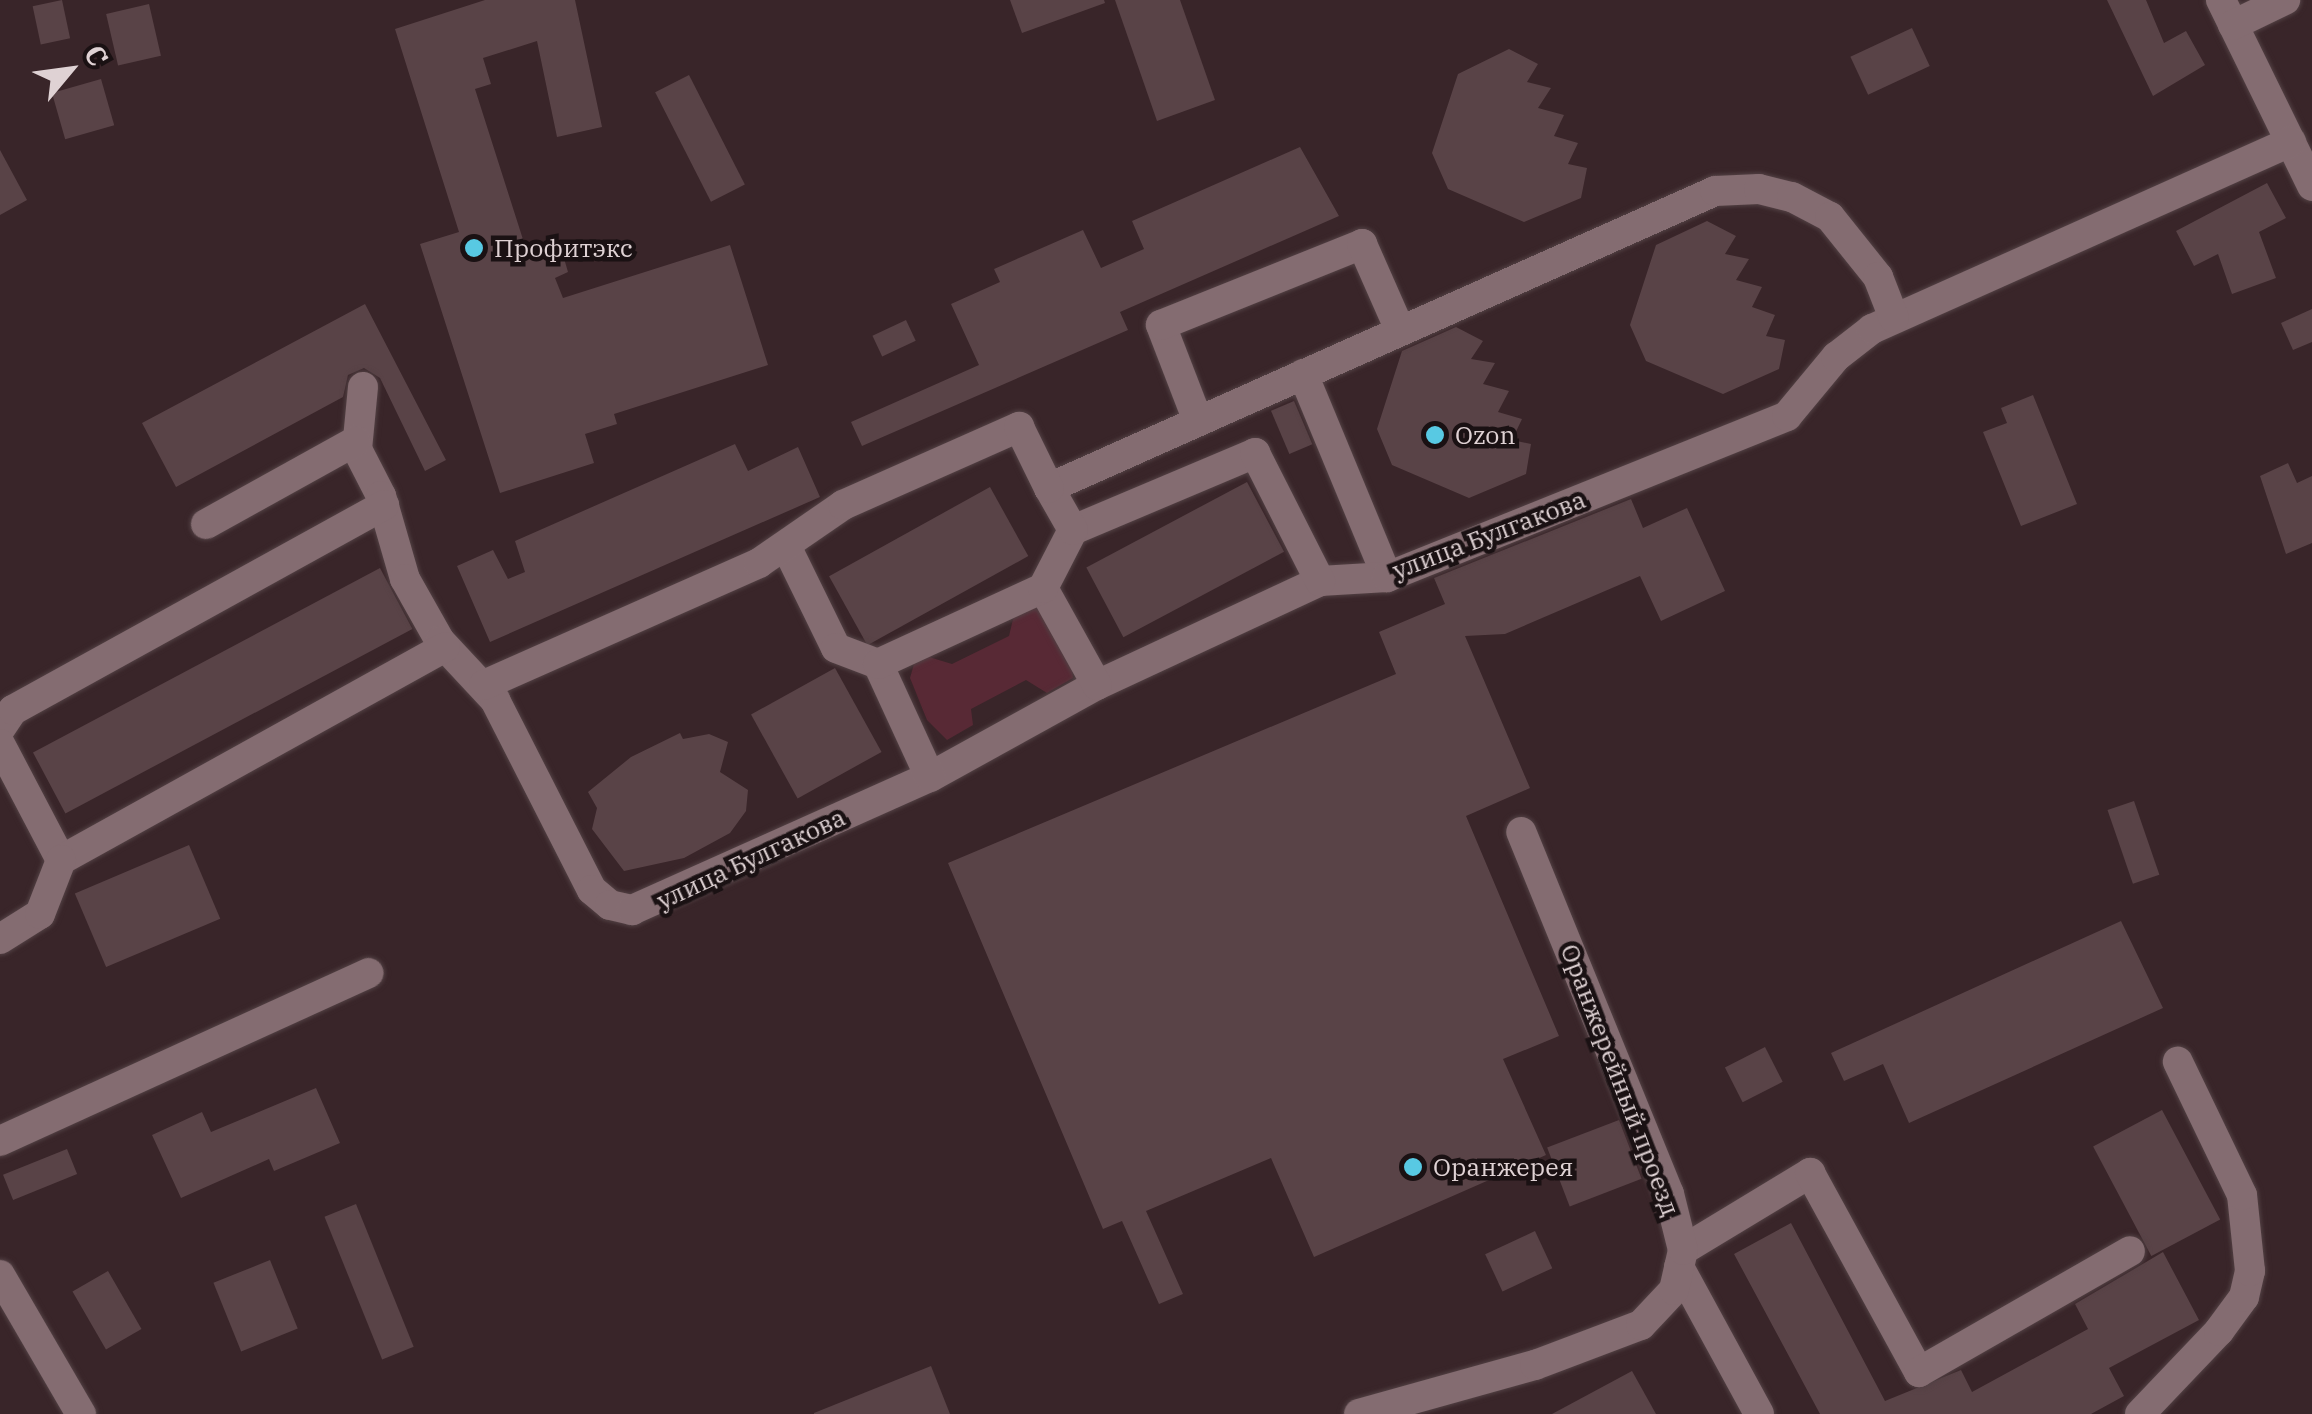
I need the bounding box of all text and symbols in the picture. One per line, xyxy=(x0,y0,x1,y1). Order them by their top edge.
north arrow xyxy=(20,20,120,120)
text: С xyxy=(76,38,117,72)
place label: Профитэкс xyxy=(494,233,633,263)
marker: Профитэкс xyxy=(463,237,485,259)
place label: Ozon xyxy=(1455,420,1515,450)
marker: Ozon xyxy=(1424,424,1446,446)
street label: улица Булгакова xyxy=(1388,484,1590,586)
street label: улица Булгакова xyxy=(652,802,850,916)
street label: Оранжерейный проезд xyxy=(1554,940,1686,1220)
place label: Оранжерея xyxy=(1433,1152,1573,1182)
marker: Оранжерея xyxy=(1402,1156,1424,1178)

